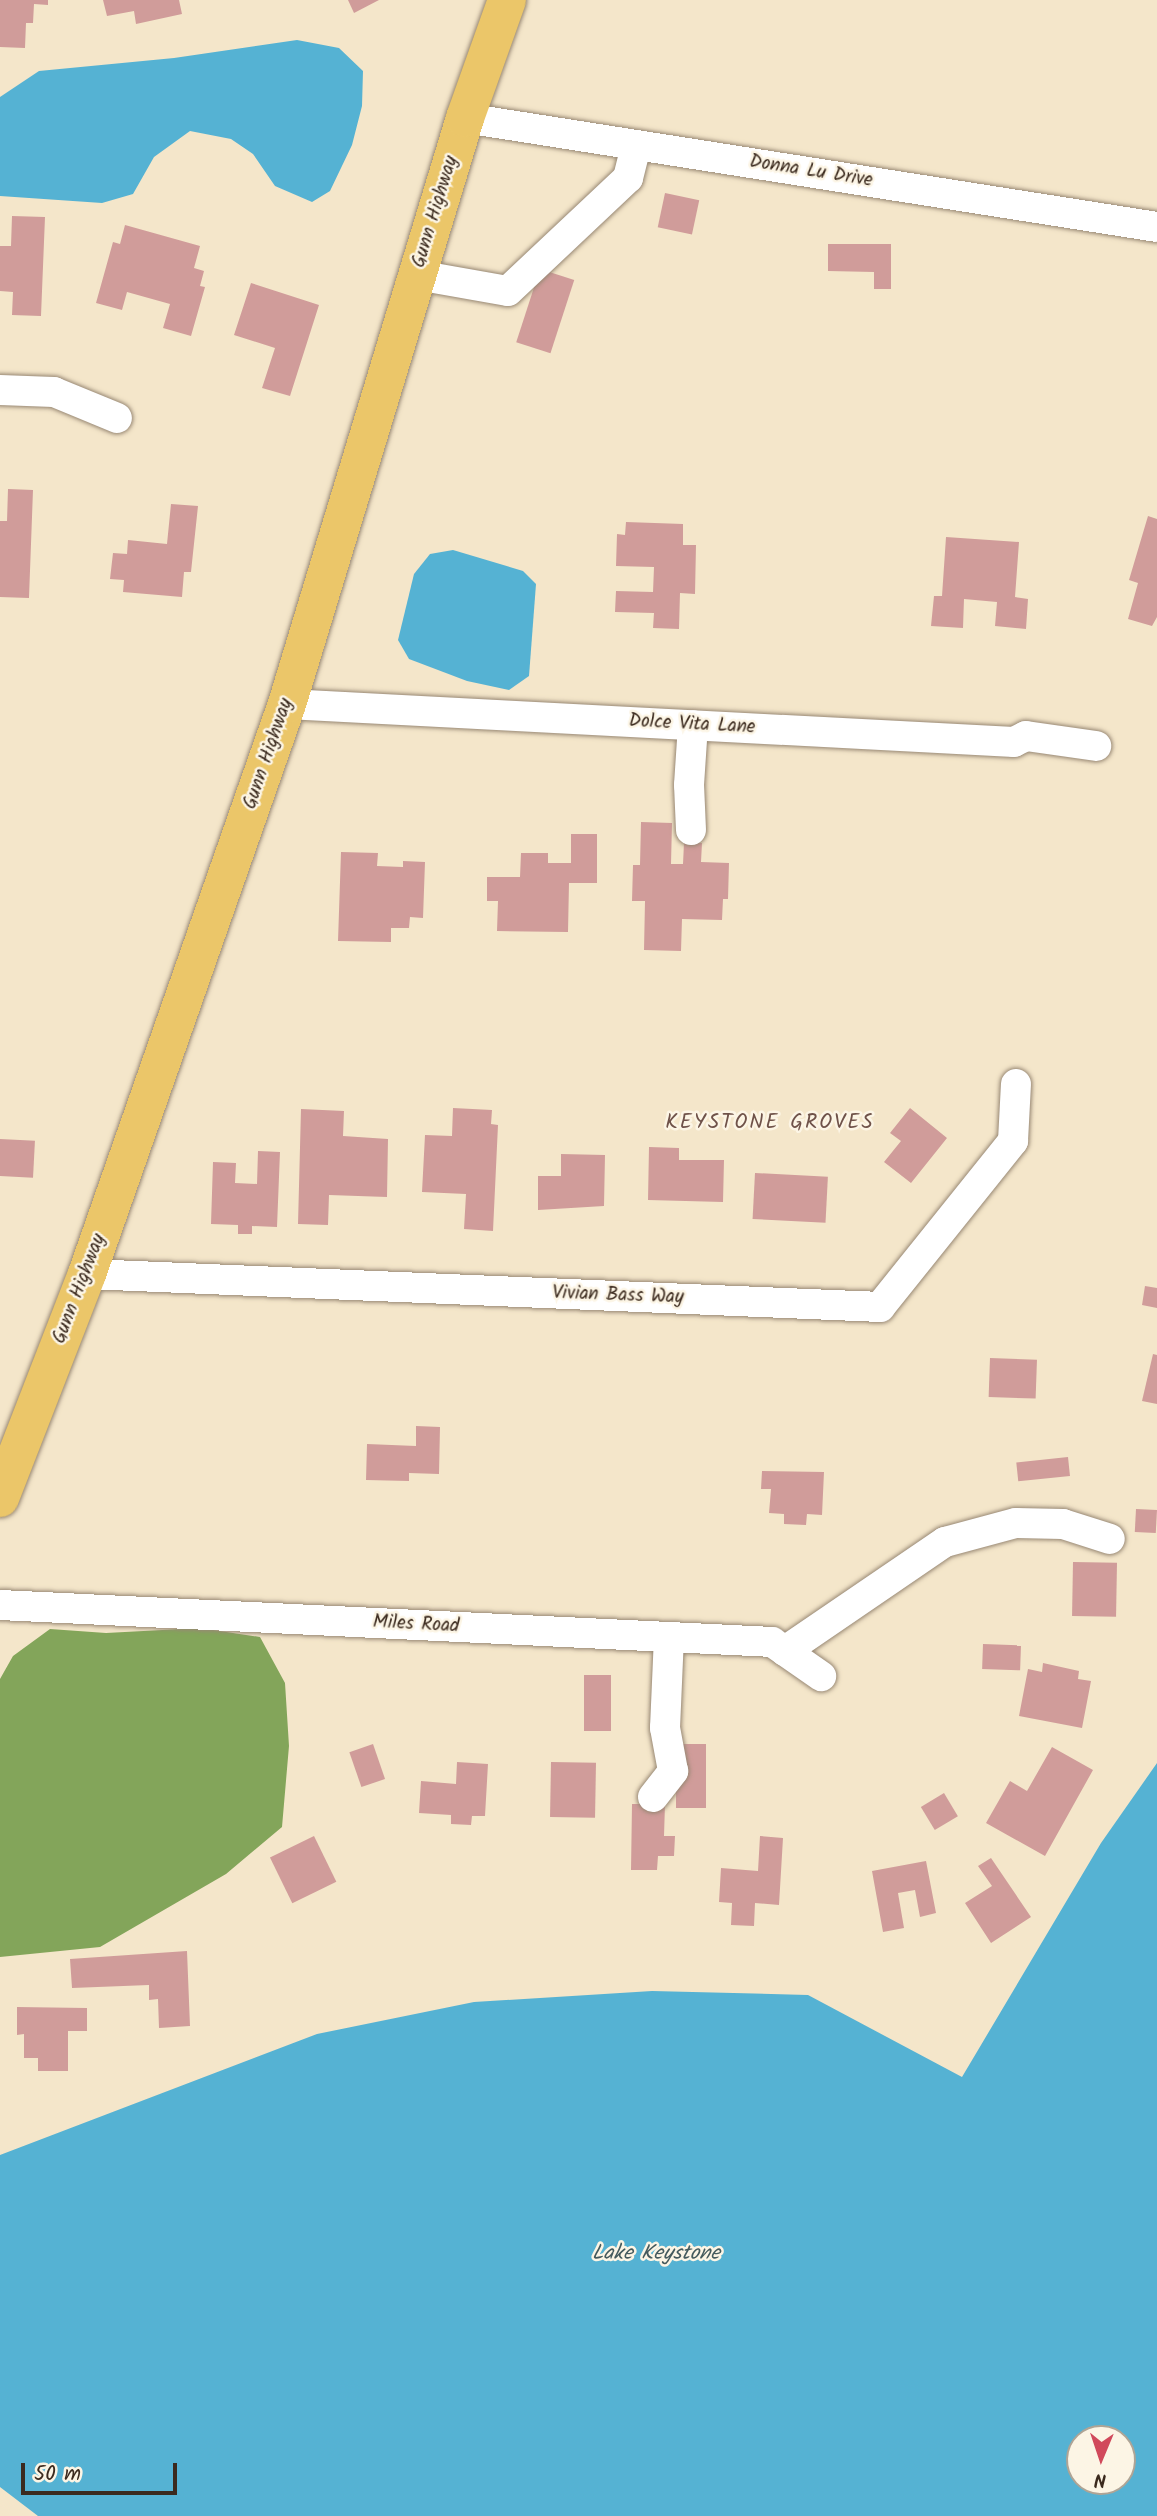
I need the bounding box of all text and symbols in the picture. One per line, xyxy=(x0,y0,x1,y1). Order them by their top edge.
street label: Donna Lu Drive xyxy=(748,151,874,193)
street label: Gunn Highway xyxy=(408,153,464,271)
street label: Gunn Highway xyxy=(239,696,299,812)
street label: Dolce Vita Lane xyxy=(628,710,756,740)
district label: KEYSTONE GROVES xyxy=(667,1110,873,1136)
street label: Gunn Highway xyxy=(49,1231,111,1347)
street label: Vivian Bass Way xyxy=(552,1282,684,1310)
street label: Miles Road xyxy=(372,1611,460,1639)
water label: Lake Keystone xyxy=(592,2241,720,2267)
north arrow xyxy=(1066,2425,1136,2495)
scale bar xyxy=(24,2450,180,2494)
text: 50 m xyxy=(34,2458,81,2491)
text: N xyxy=(1094,2464,1107,2494)

